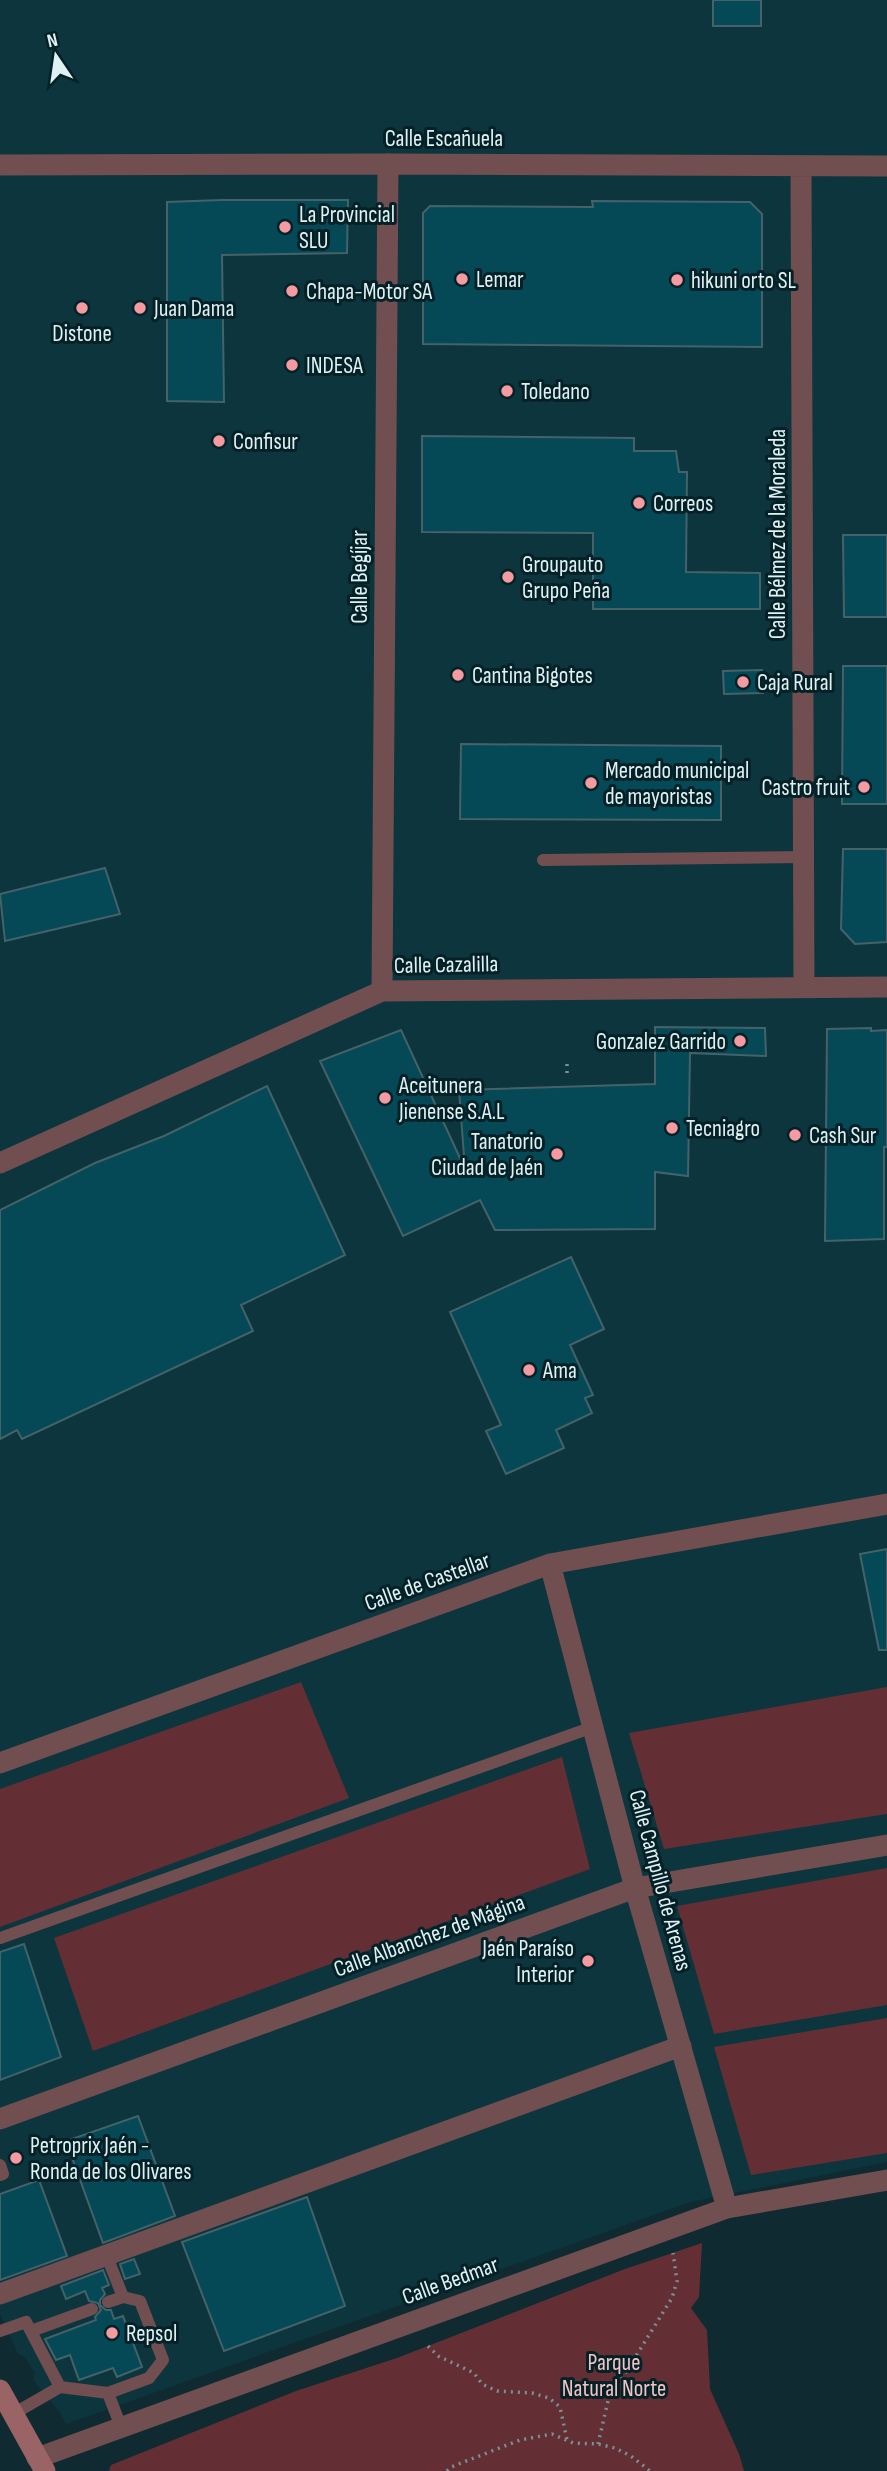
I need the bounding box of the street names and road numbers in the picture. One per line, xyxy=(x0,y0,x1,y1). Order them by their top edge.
street label: Calle Escañuela xyxy=(385,125,503,153)
street label: Calle Bélmez de la Moraleda xyxy=(764,429,792,639)
street label: Calle Begíjar xyxy=(346,530,374,624)
street label: Calle Cazalilla xyxy=(394,950,498,980)
street label: Calle de Castellar xyxy=(361,1546,494,1618)
street label: Calle Campillo de Arenas xyxy=(622,1787,698,1974)
street label: Calle Albanchez de Mágina xyxy=(330,1888,529,1983)
street label: Calle Bedmar xyxy=(398,2250,503,2311)

